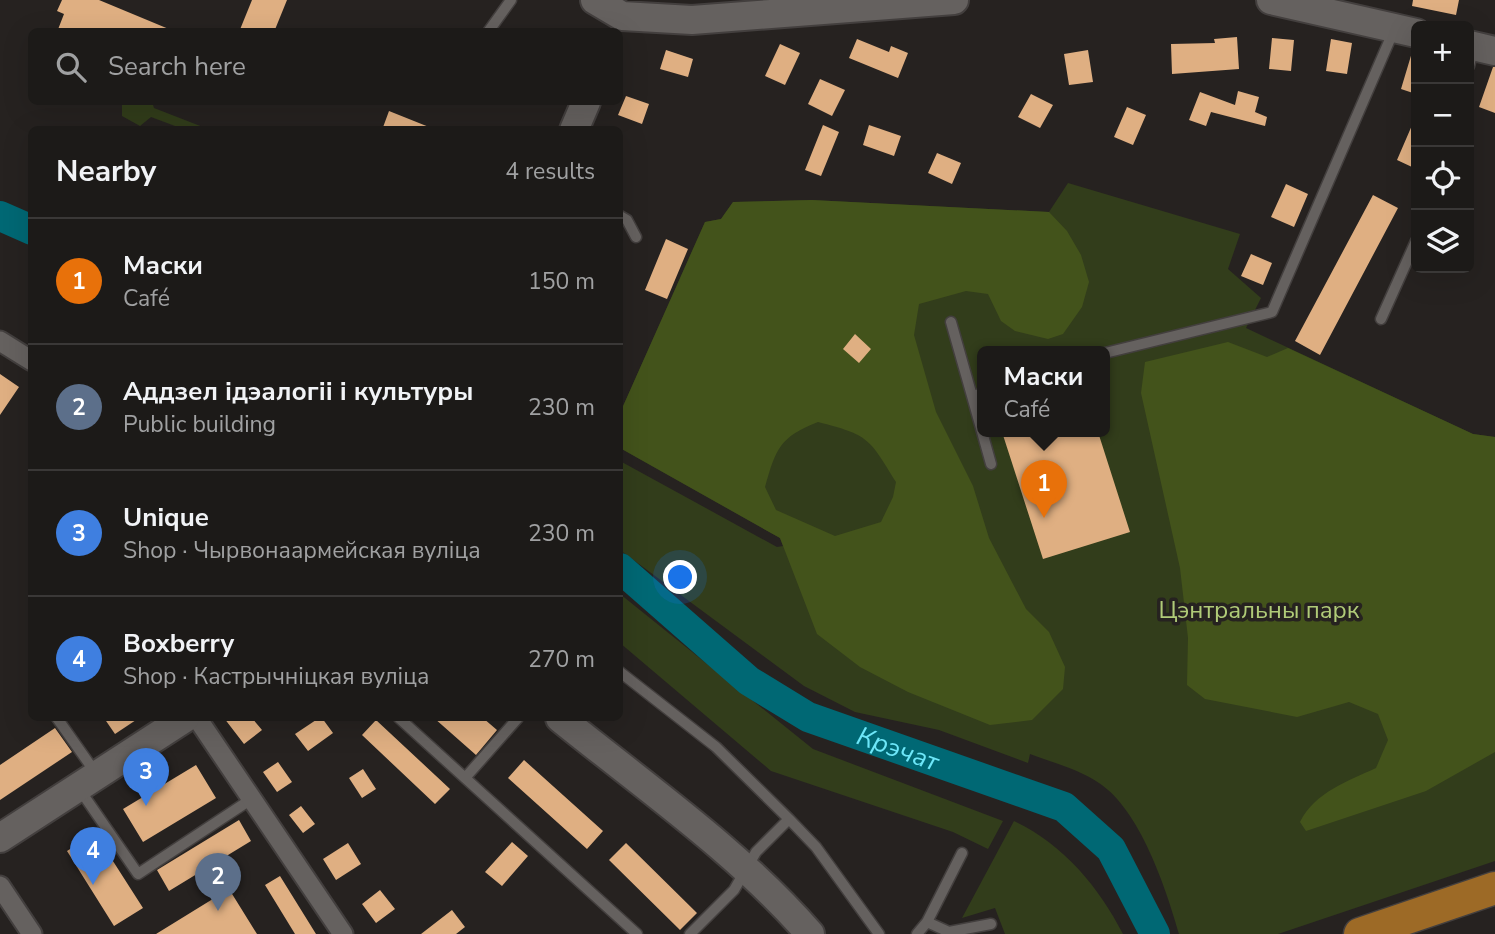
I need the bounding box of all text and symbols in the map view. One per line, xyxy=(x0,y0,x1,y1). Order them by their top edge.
map controls xyxy=(1411,21,1474,273)
button: + xyxy=(1411,21,1474,84)
search box xyxy=(28,28,623,105)
icon: search xyxy=(52,48,90,86)
text: Search here xyxy=(108,49,246,84)
button: − xyxy=(1411,84,1474,147)
button: locate xyxy=(1411,147,1474,210)
text: Nearby xyxy=(56,151,156,192)
text: 4 results xyxy=(505,156,595,187)
button: layers xyxy=(1411,210,1474,273)
text: Маски xyxy=(123,248,203,283)
text: 1 xyxy=(72,266,86,297)
text: 150 m xyxy=(528,266,595,297)
text: Café xyxy=(123,283,170,314)
popup xyxy=(977,346,1110,437)
text: Маски xyxy=(1003,359,1084,394)
text: Аддзел ідэалогіі і культуры xyxy=(123,374,473,409)
text: 2 xyxy=(72,392,86,423)
text: 230 m xyxy=(528,392,595,423)
text: Café xyxy=(1003,394,1050,425)
text: Public building xyxy=(123,409,276,440)
pin: 1 xyxy=(1021,460,1067,518)
text: Unique xyxy=(123,500,209,535)
text: 3 xyxy=(72,518,86,549)
text: 230 m xyxy=(528,518,595,549)
text: Shop · Чырвонаармейская вуліца xyxy=(123,535,481,566)
your location xyxy=(663,560,697,594)
park label: Цэнтральны парк xyxy=(1159,594,1360,626)
text: Boxberry xyxy=(123,626,234,661)
text: 4 xyxy=(72,644,86,675)
text: 270 m xyxy=(528,644,595,675)
text: Shop · Кастрычніцкая вуліца xyxy=(123,661,429,692)
water label: Крэчат xyxy=(852,719,945,780)
pin: 3 xyxy=(123,748,169,806)
pin: 4 xyxy=(70,827,116,885)
pin: 2 xyxy=(195,853,241,911)

